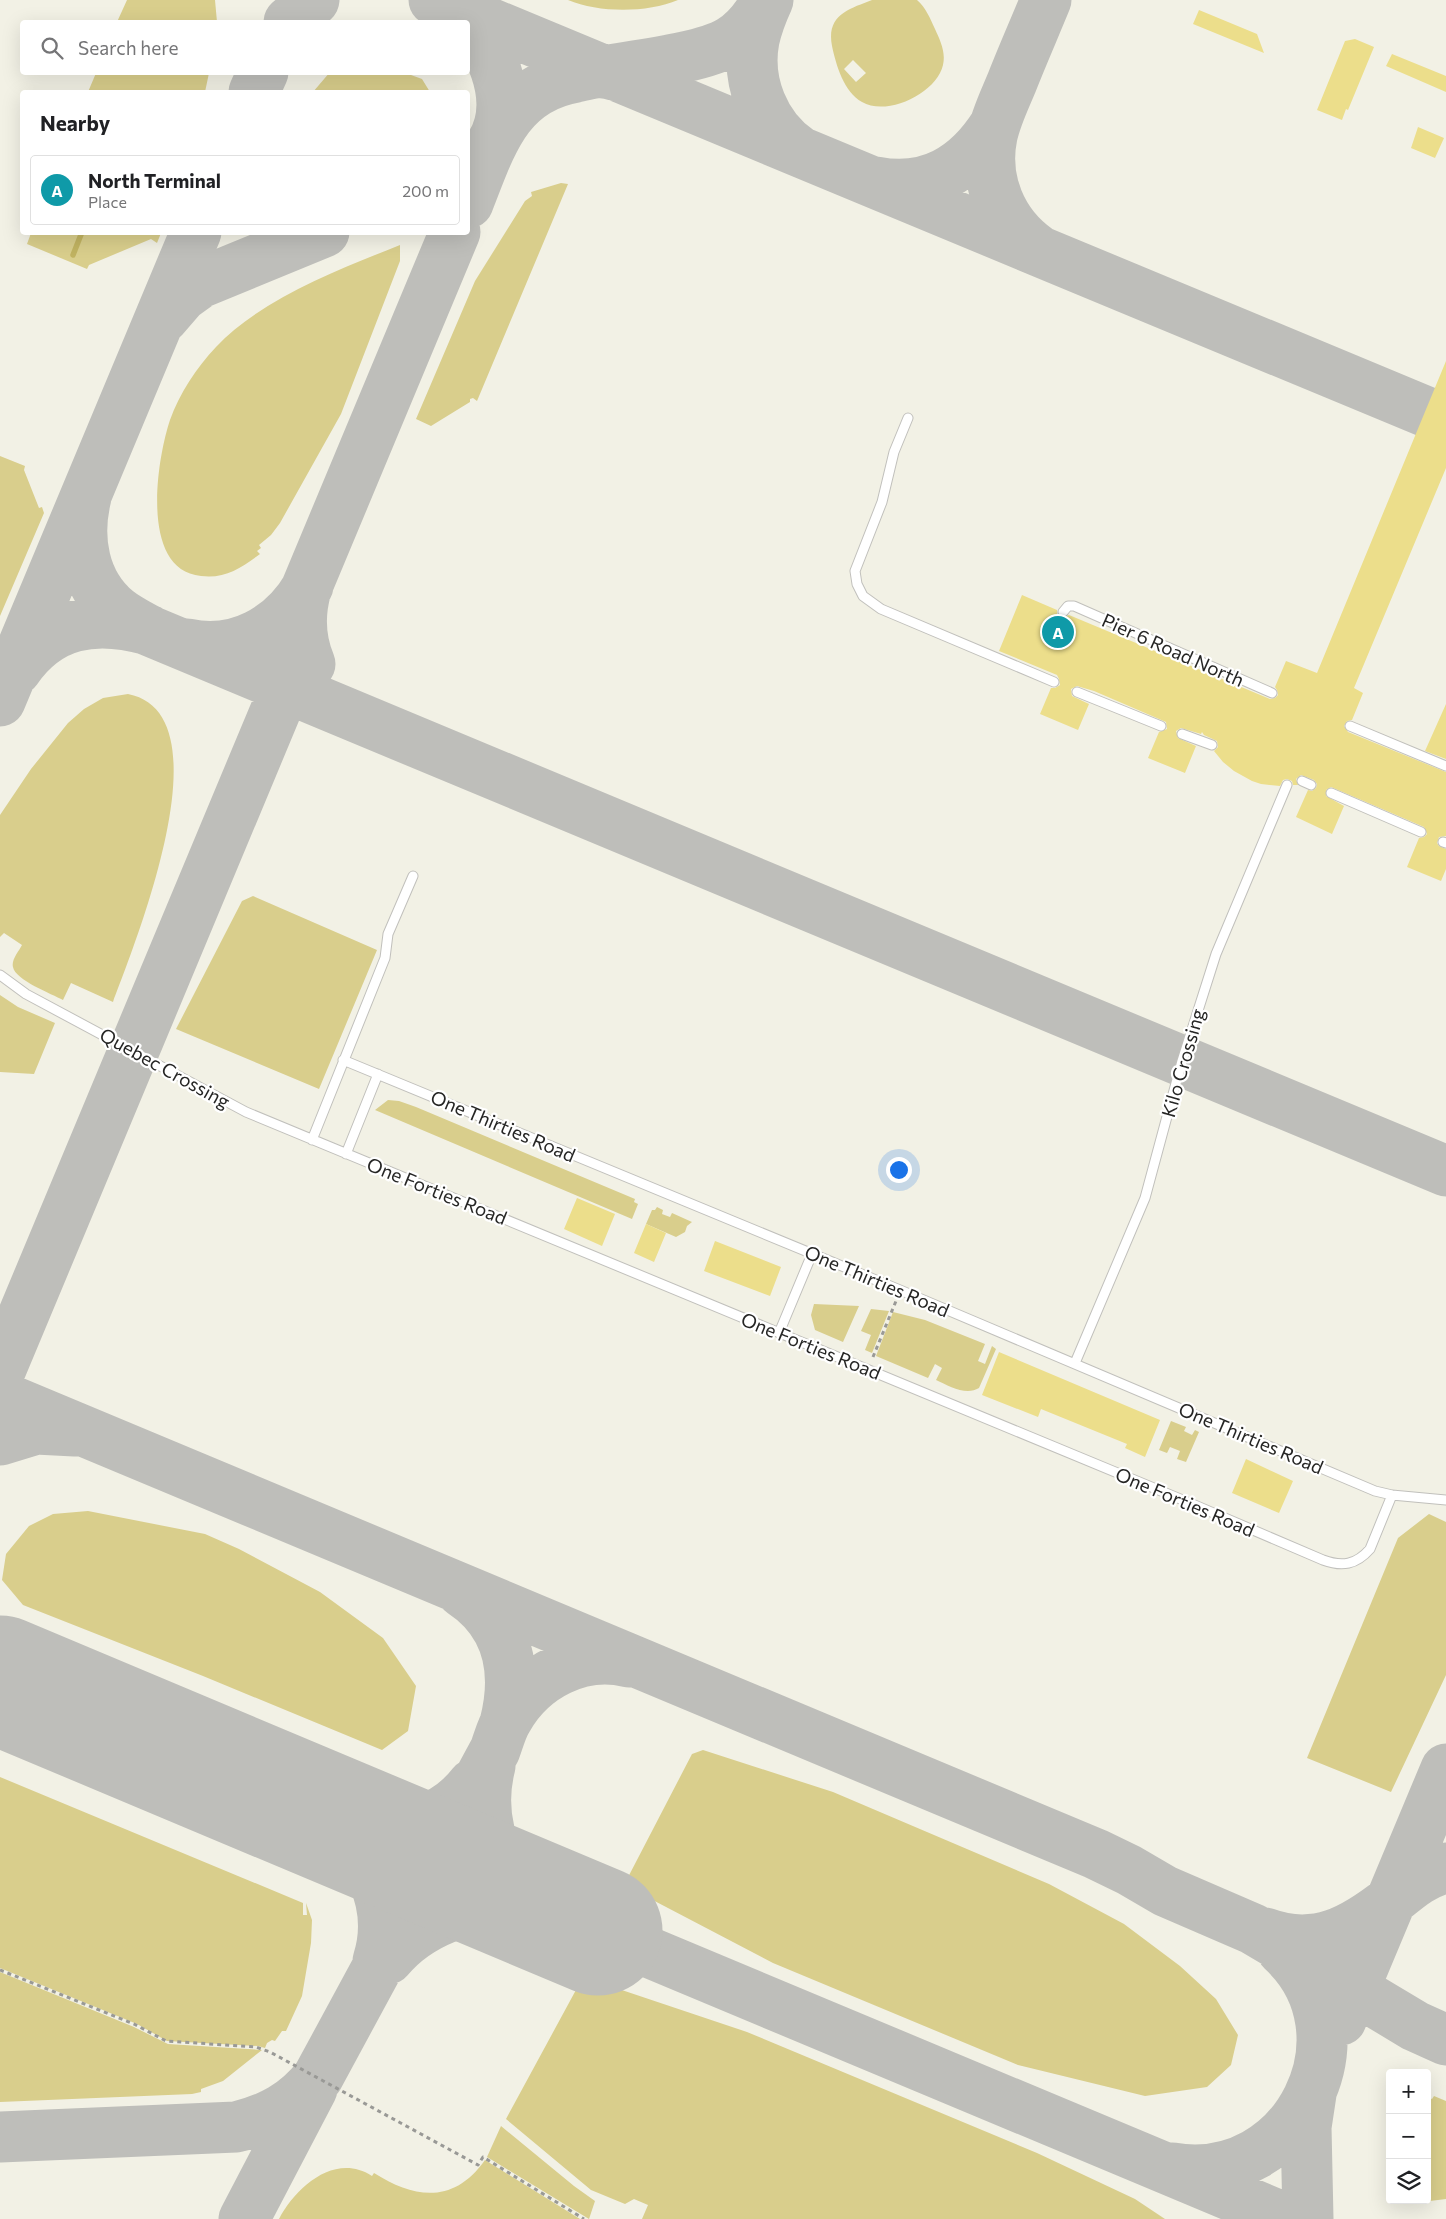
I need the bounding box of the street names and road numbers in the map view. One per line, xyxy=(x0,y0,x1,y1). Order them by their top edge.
street label: Pier 6 Road North xyxy=(1099,608,1248,691)
street label: Kilo Crossing xyxy=(1156,1006,1209,1120)
street label: Quebec Crossing xyxy=(96,1022,234,1113)
street label: One Thirties Road xyxy=(427,1085,579,1166)
street label: One Forties Road xyxy=(364,1152,511,1229)
street label: One Thirties Road xyxy=(801,1240,953,1321)
street label: One Forties Road xyxy=(738,1307,885,1384)
street label: One Thirties Road xyxy=(1175,1397,1327,1478)
street label: One Forties Road xyxy=(1112,1462,1258,1541)

